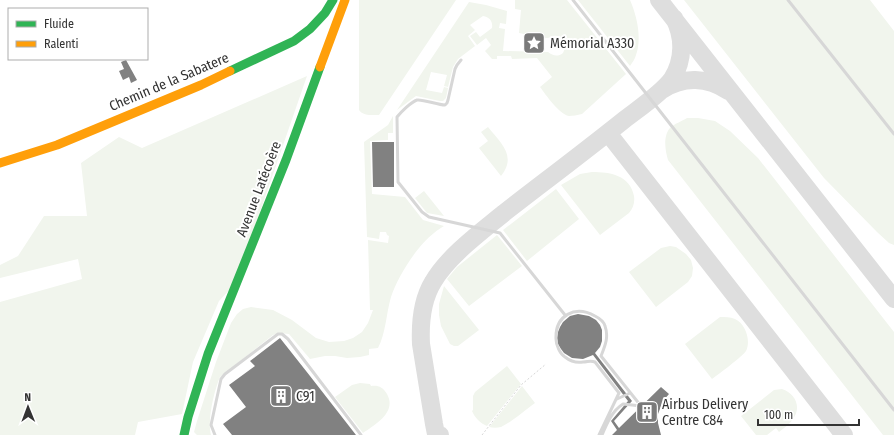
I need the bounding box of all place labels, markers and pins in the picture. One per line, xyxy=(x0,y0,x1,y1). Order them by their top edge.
place icon: Mémorial A330 xyxy=(521,30,547,56)
place label: Mémorial A330 xyxy=(550,35,634,52)
building icon: C91 xyxy=(268,383,294,409)
place label: C91 xyxy=(296,388,315,405)
place label: Airbus Delivery Centre C84 xyxy=(662,396,749,429)
building icon: Airbus Delivery Centre C84 xyxy=(634,399,660,425)

